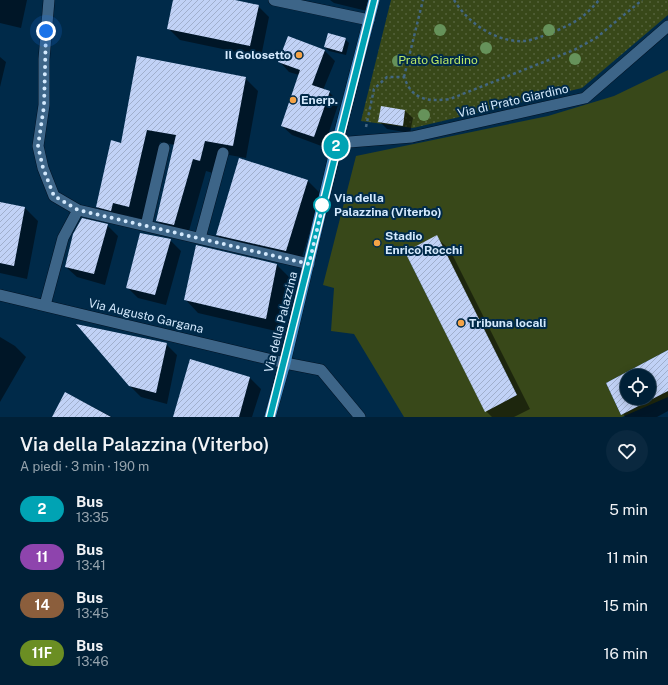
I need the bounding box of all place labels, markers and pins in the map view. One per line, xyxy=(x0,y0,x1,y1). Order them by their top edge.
place label: Il Golosetto xyxy=(225,48,291,62)
marker: Il Golosetto xyxy=(294,50,304,60)
place label: Enerp. xyxy=(301,93,338,107)
marker: Enerp. xyxy=(288,95,298,105)
place label: Via della Palazzina (Viterbo) xyxy=(334,191,441,219)
marker: Via della Palazzina (Viterbo) xyxy=(313,196,331,214)
place label: Stadio Enrico Rocchi xyxy=(385,229,462,257)
marker: Stadio Enrico Rocchi xyxy=(372,238,382,248)
place label: Tribuna locali xyxy=(469,316,546,330)
marker: Tribuna locali xyxy=(456,318,466,328)

